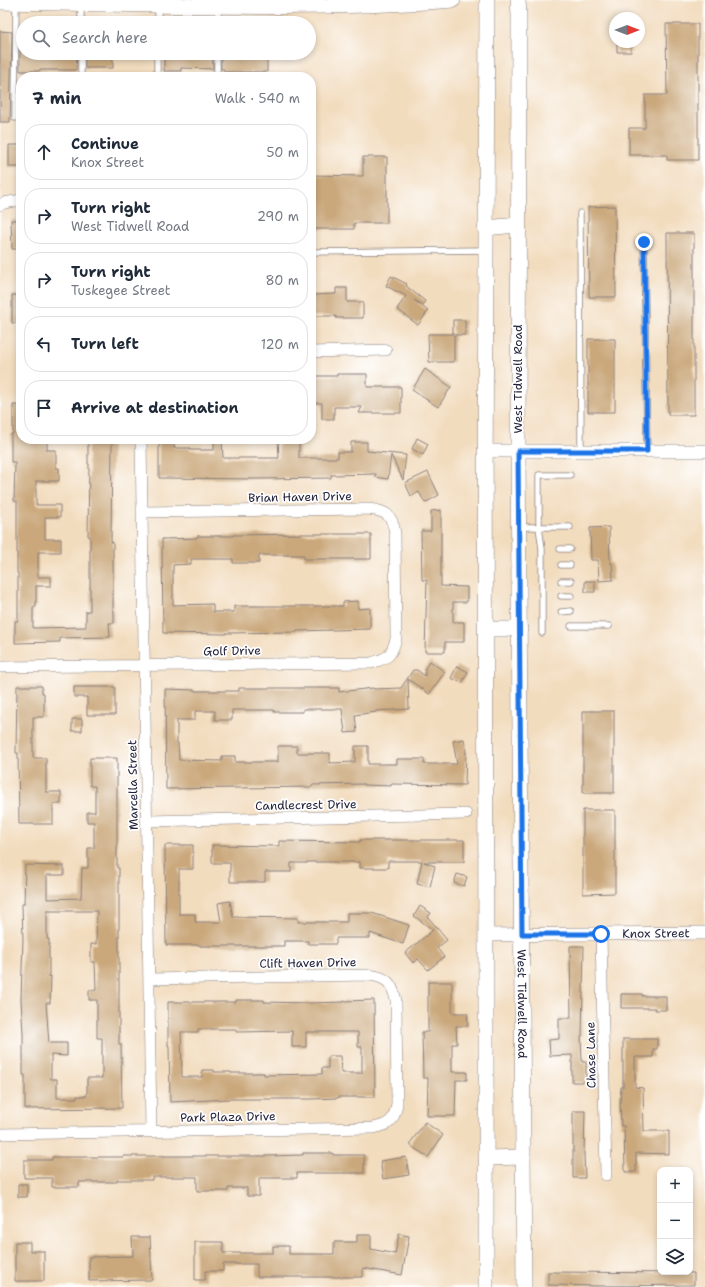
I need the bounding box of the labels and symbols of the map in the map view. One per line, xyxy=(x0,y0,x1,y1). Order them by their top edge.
north arrow xyxy=(609,12,645,48)
route end xyxy=(635,233,653,251)
street label: West Tidwell Road xyxy=(510,324,526,434)
street label: Brian Haven Drive xyxy=(248,488,352,506)
street label: Golf Drive xyxy=(203,642,261,660)
street label: Marcella Street xyxy=(124,740,142,830)
street label: Candlecrest Drive xyxy=(255,796,357,814)
route start xyxy=(592,925,610,943)
street label: Knox Street xyxy=(622,925,690,942)
street label: West Tidwell Road xyxy=(514,949,530,1059)
street label: Clift Haven Drive xyxy=(259,954,357,972)
street label: Chase Lane xyxy=(582,1021,600,1088)
street label: Park Plaza Drive xyxy=(180,1108,276,1126)

